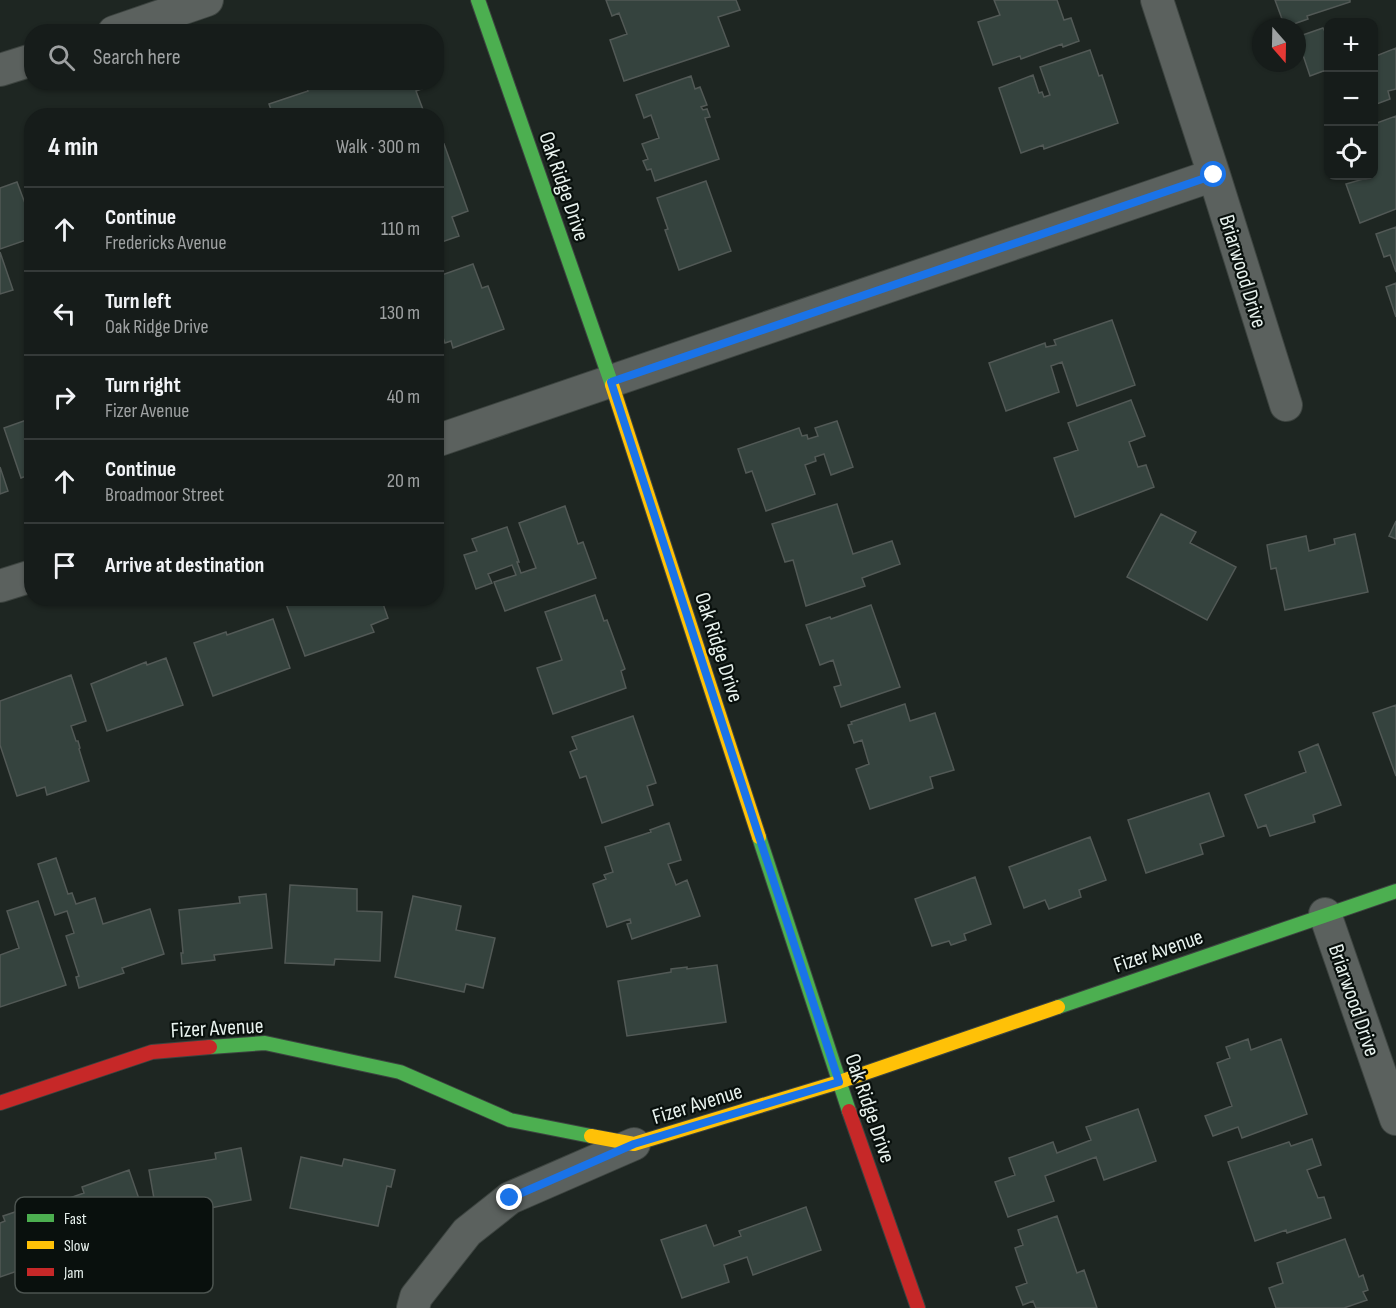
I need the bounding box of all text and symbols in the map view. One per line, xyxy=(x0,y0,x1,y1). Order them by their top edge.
north arrow xyxy=(1252,18,1306,72)
map controls xyxy=(1324,18,1378,180)
button: + xyxy=(1324,18,1378,72)
search box xyxy=(24,24,444,90)
icon: search xyxy=(45,41,78,74)
text: Search here xyxy=(93,44,180,71)
button: − xyxy=(1324,72,1378,126)
button: locate xyxy=(1324,126,1378,180)
street label: Oak Ridge Drive xyxy=(532,128,595,245)
text: 4 min xyxy=(48,132,98,163)
text: Walk · 300 m xyxy=(336,135,420,159)
route start xyxy=(1200,161,1226,187)
text: Continue xyxy=(105,204,176,231)
street label: Briarwood Drive xyxy=(1213,212,1273,331)
icon: ahead xyxy=(48,213,81,246)
text: 110 m xyxy=(381,217,420,241)
text: Fredericks Avenue xyxy=(105,231,226,255)
text: Turn left xyxy=(105,288,171,315)
icon: left xyxy=(48,297,81,330)
text: 130 m xyxy=(380,301,420,325)
text: Oak Ridge Drive xyxy=(105,315,209,339)
text: Turn right xyxy=(105,372,181,399)
icon: right xyxy=(48,381,81,414)
text: 40 m xyxy=(387,385,420,409)
text: Fizer Avenue xyxy=(105,399,189,423)
text: Continue xyxy=(105,456,176,483)
icon: ahead xyxy=(48,465,81,498)
text: 20 m xyxy=(387,469,420,493)
text: Broadmoor Street xyxy=(105,483,224,507)
icon: arrive xyxy=(48,549,81,582)
text: Arrive at destination xyxy=(105,552,264,579)
street label: Oak Ridge Drive xyxy=(688,589,749,706)
street label: Fizer Avenue xyxy=(1110,924,1207,979)
street label: Briarwood Drive xyxy=(1322,941,1385,1060)
street label: Fizer Avenue xyxy=(170,1013,264,1044)
street label: Oak Ridge Drive xyxy=(838,1050,901,1167)
street label: Fizer Avenue xyxy=(649,1078,746,1131)
route end xyxy=(496,1184,522,1210)
legend xyxy=(15,1197,213,1293)
text: Fast xyxy=(64,1210,87,1229)
text: Slow xyxy=(64,1237,89,1256)
text: Jam xyxy=(63,1264,84,1283)

